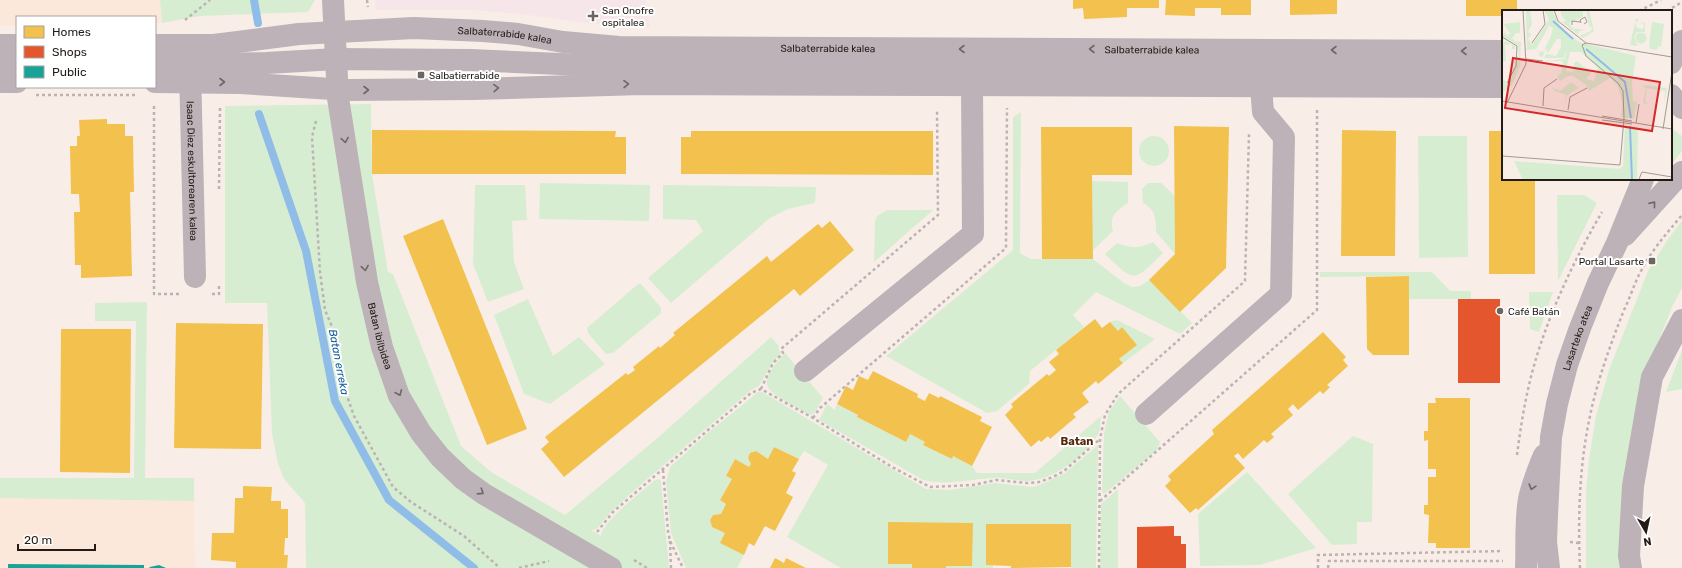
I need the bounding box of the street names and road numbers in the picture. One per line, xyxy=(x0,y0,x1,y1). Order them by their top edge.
street label: Salbaterrabide kalea xyxy=(457,25,553,47)
street label: Salbaterrabide kalea xyxy=(781,43,875,55)
street label: Salbaterrabide kalea xyxy=(1105,44,1199,57)
street label: Isaac Diez eskultorearen kalea xyxy=(184,101,199,241)
street label: Batan ibilbidea xyxy=(365,302,394,371)
street label: Lasarteko atea xyxy=(1561,304,1595,372)

